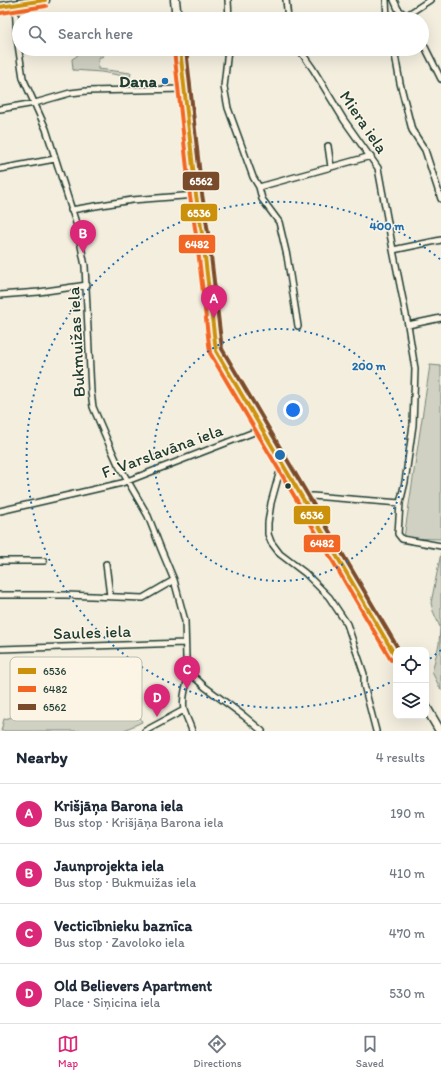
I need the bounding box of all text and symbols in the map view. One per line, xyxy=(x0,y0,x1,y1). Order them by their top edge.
search box xyxy=(12,12,429,56)
icon: search xyxy=(26,23,48,45)
text: Search here xyxy=(58,25,133,43)
place label: Dana xyxy=(119,71,158,91)
marker: Dana xyxy=(160,76,170,86)
street label: Miera iela xyxy=(336,87,392,157)
line badge: 6562 xyxy=(182,171,220,191)
text: 6562 xyxy=(189,175,213,188)
line badge: 6536 xyxy=(180,203,218,222)
text: 6536 xyxy=(187,207,211,220)
text: 400 m xyxy=(370,219,405,233)
pin: B xyxy=(70,220,96,253)
line badge: 6482 xyxy=(178,234,216,254)
text: 6482 xyxy=(185,238,209,251)
pin: A xyxy=(201,285,227,318)
street label: Bukmuižas iela xyxy=(63,286,89,398)
text: 200 m xyxy=(352,359,387,373)
your location xyxy=(283,400,303,420)
street label: F. Varslavāna iela xyxy=(99,420,225,482)
centre of rings xyxy=(273,448,287,462)
unlabelled marker xyxy=(283,481,293,491)
line badge: 6536 xyxy=(293,505,331,525)
text: 6536 xyxy=(300,509,324,522)
line badge: 6482 xyxy=(303,534,341,553)
text: 6482 xyxy=(310,537,334,550)
street label: Saules iela xyxy=(53,621,132,643)
map controls xyxy=(393,647,429,719)
button: locate xyxy=(393,647,429,683)
pin: C xyxy=(174,656,200,689)
legend xyxy=(10,657,142,721)
text: 6536 xyxy=(43,665,67,678)
text: 6482 xyxy=(43,683,67,696)
button: layers xyxy=(393,683,429,719)
pin: D xyxy=(144,684,170,717)
text: 6562 xyxy=(43,701,66,714)
text: Nearby xyxy=(16,747,68,767)
text: 4 results xyxy=(376,750,425,765)
text: Krišjāņa Barona iela xyxy=(54,797,183,815)
text: A xyxy=(25,806,33,821)
text: 190 m xyxy=(390,806,425,821)
text: Bus stop · Krišjāņa Barona iela xyxy=(54,815,223,830)
text: Jaunprojekta iela xyxy=(54,857,164,875)
text: B xyxy=(25,866,33,881)
text: 410 m xyxy=(389,866,425,881)
text: Bus stop · Bukmuižas iela xyxy=(54,875,196,890)
text: Vecticībnieku baznīca xyxy=(54,917,192,935)
text: C xyxy=(25,926,33,941)
text: 470 m xyxy=(389,926,425,941)
text: Bus stop · Zavoloko iela xyxy=(54,935,185,950)
text: Old Believers Apartment xyxy=(54,977,212,995)
text: D xyxy=(25,986,33,1001)
text: 530 m xyxy=(389,986,425,1001)
text: Place · Siņicina iela xyxy=(54,995,160,1010)
tab: Map xyxy=(57,1033,79,1070)
tab: Directions xyxy=(193,1033,242,1070)
tab: Saved xyxy=(356,1033,384,1070)

